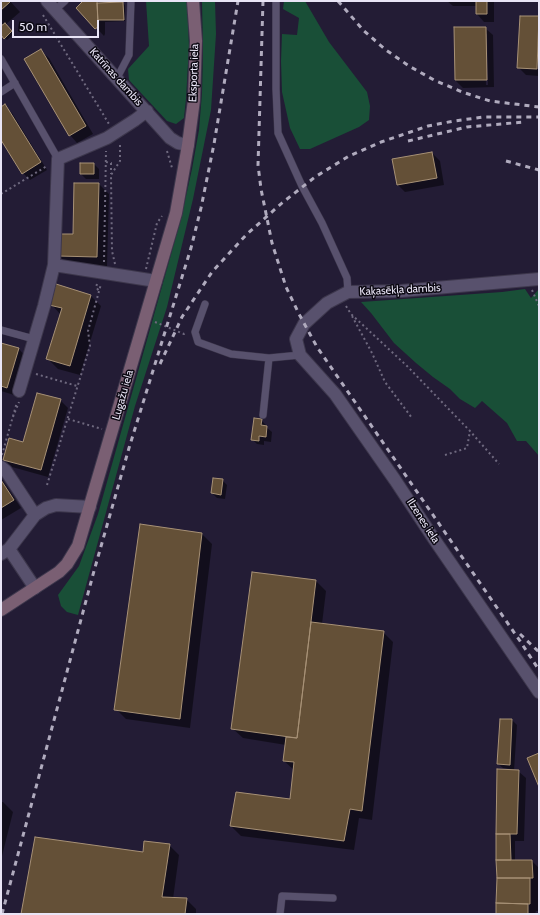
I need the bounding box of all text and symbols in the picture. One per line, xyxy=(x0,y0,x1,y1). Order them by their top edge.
scale bar xyxy=(14,12,101,38)
text: 50 m xyxy=(19,19,47,34)
street label: Eksporta iela xyxy=(186,44,202,102)
street label: Katrīnas dambis xyxy=(87,45,145,109)
street label: Kaķasēkļa dambis xyxy=(359,281,441,299)
street label: Lugažu iela xyxy=(110,369,136,421)
street label: Ilzenes iela xyxy=(404,496,442,546)

